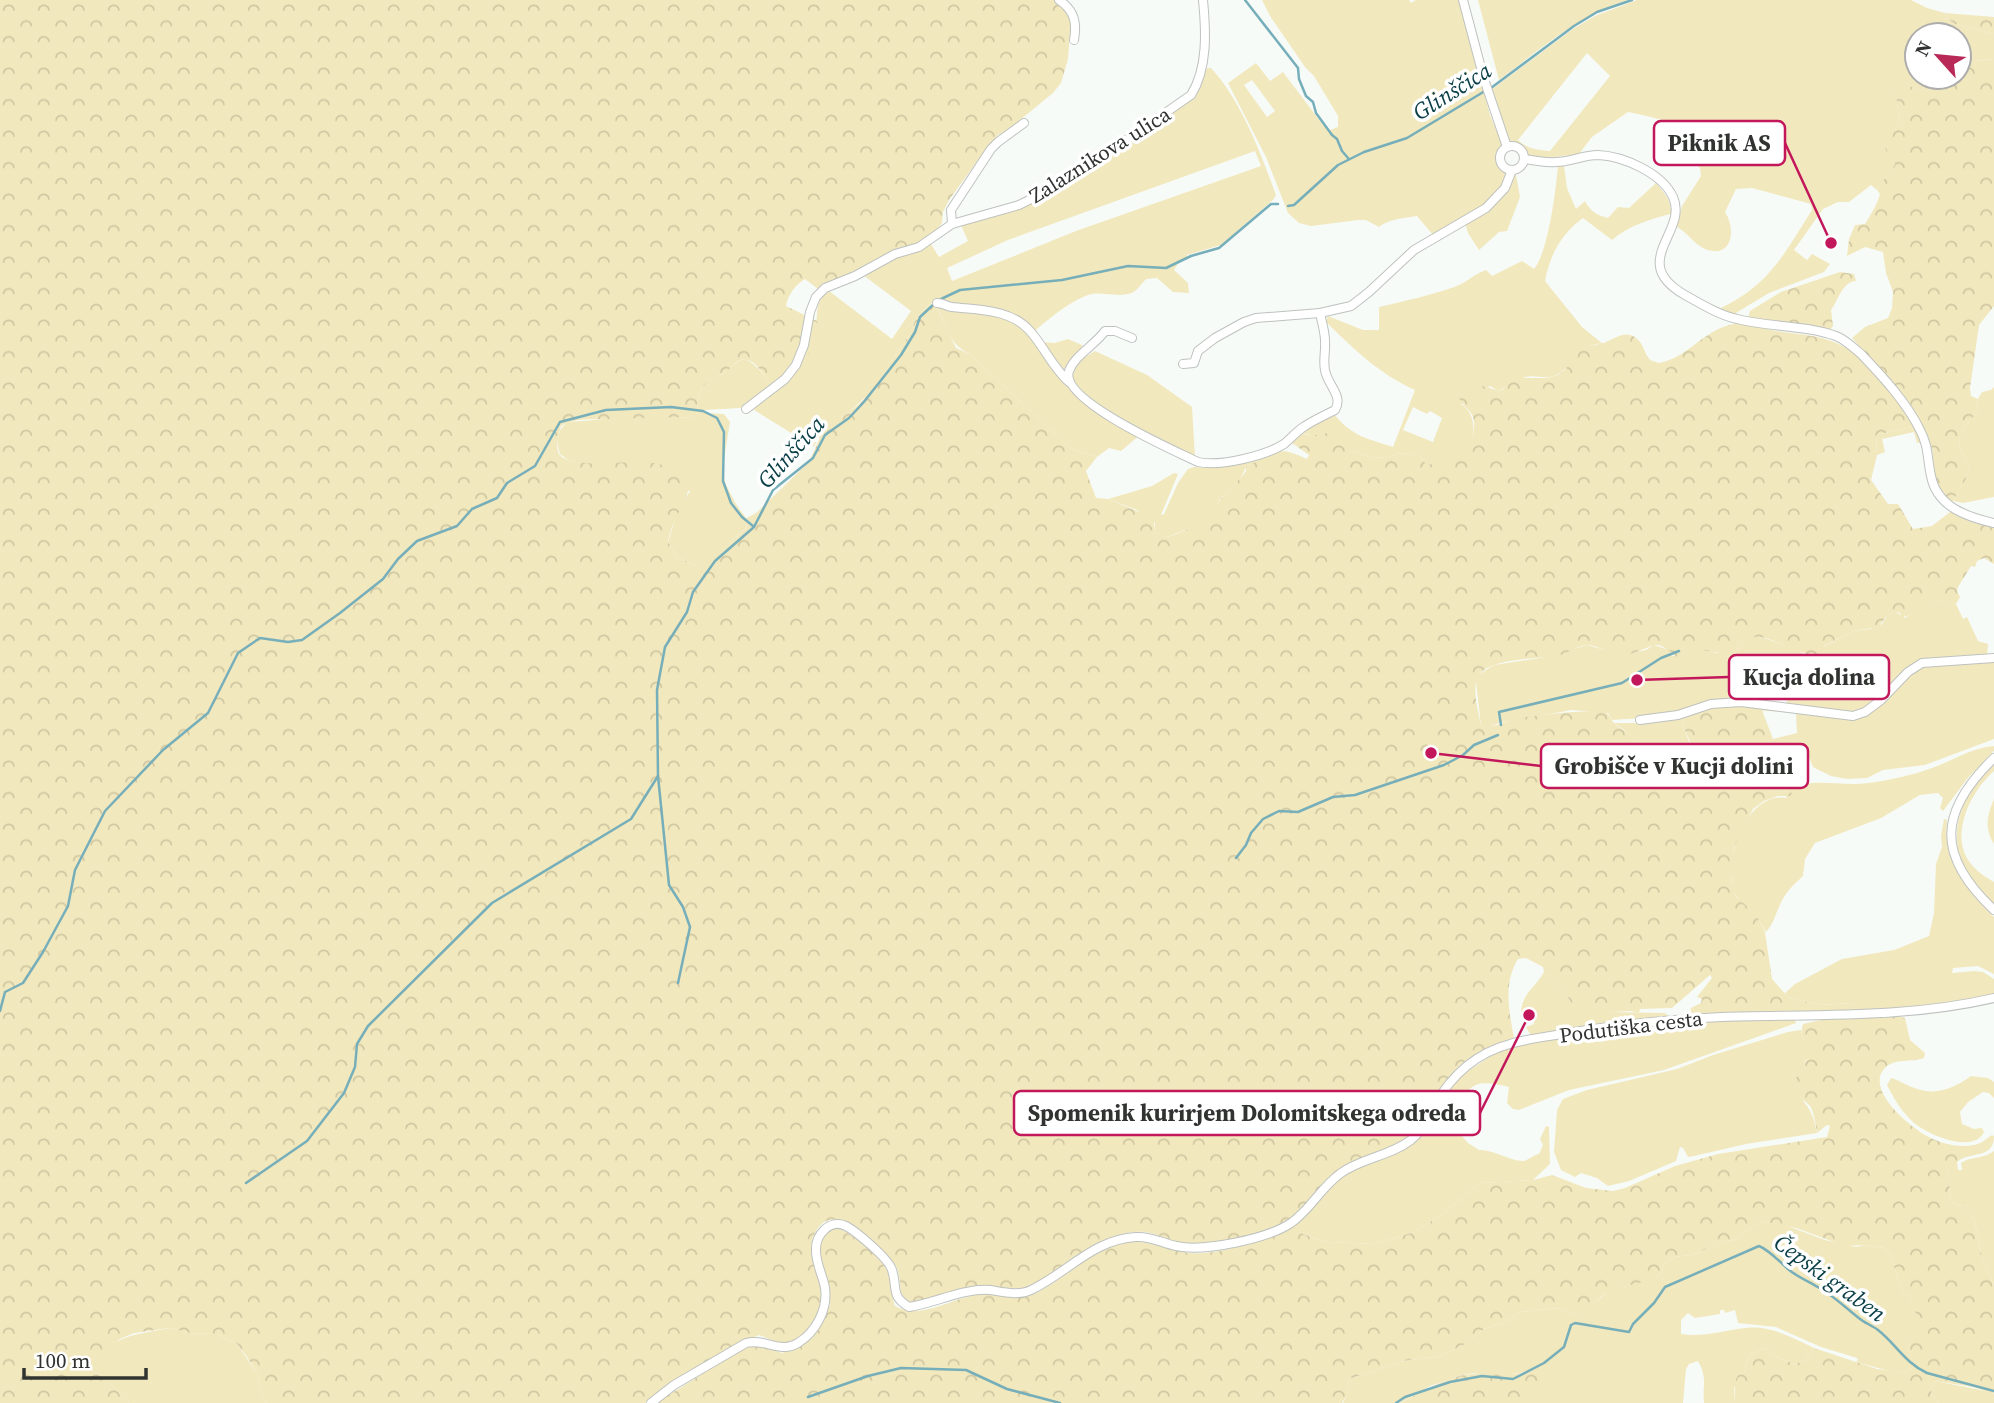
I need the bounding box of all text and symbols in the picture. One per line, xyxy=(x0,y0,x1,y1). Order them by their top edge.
north arrow xyxy=(1903,21,1973,91)
text: N xyxy=(1908,36,1938,60)
water label: Glinščica xyxy=(1407,54,1497,128)
street label: Zalaznikova ulica xyxy=(1023,99,1176,210)
callout: Piknik AS xyxy=(1654,121,1785,165)
text: Piknik AS xyxy=(1667,127,1771,159)
water label: Glinščica xyxy=(750,409,832,495)
callout: Kucja dolina xyxy=(1729,655,1889,699)
text: Kucja dolina xyxy=(1743,661,1876,693)
callout: Grobišče v Kucji dolini xyxy=(1541,744,1808,788)
text: Grobišče v Kucji dolini xyxy=(1555,750,1794,782)
street label: Podutiška cesta xyxy=(1558,1003,1705,1050)
callout: Spomenik kurirjem Dolomitskega odreda xyxy=(1014,1091,1480,1135)
text: Spomenik kurirjem Dolomitskega odreda xyxy=(1028,1097,1467,1129)
water label: Čepski graben xyxy=(1768,1227,1892,1329)
scale bar xyxy=(24,1336,147,1380)
text: 100 m xyxy=(35,1346,90,1375)

